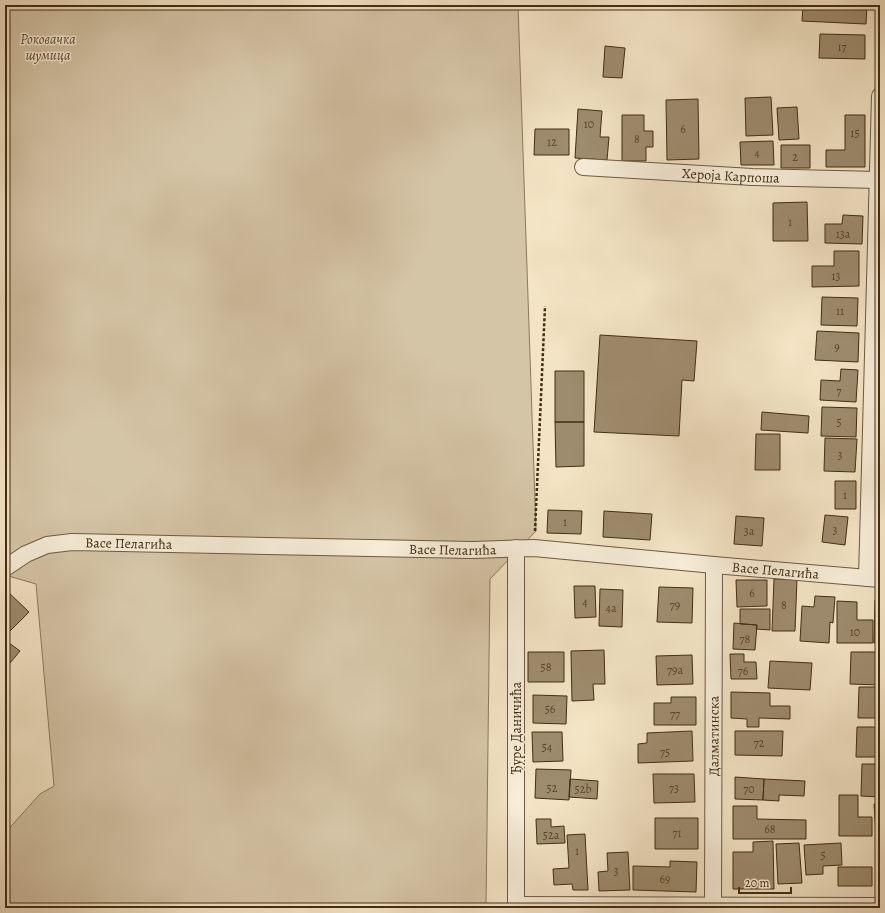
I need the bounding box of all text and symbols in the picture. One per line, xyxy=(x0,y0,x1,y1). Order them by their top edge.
park label: Роковачка шумица xyxy=(20,30,76,65)
house number: 17 xyxy=(837,39,848,55)
house number: 10 xyxy=(584,116,594,132)
house number: 6 xyxy=(680,121,686,137)
house number: 15 xyxy=(850,125,860,141)
house number: 8 xyxy=(634,131,640,147)
house number: 12 xyxy=(547,134,557,150)
house number: 4 xyxy=(754,145,760,161)
house number: 2 xyxy=(792,149,798,165)
street label: Хероја Карпоша xyxy=(681,163,780,187)
house number: 1 xyxy=(788,214,792,230)
house number: 13a xyxy=(836,226,851,242)
house number: 13 xyxy=(831,268,841,284)
house number: 11 xyxy=(836,303,844,319)
house number: 9 xyxy=(834,339,840,355)
house number: 7 xyxy=(836,383,842,399)
house number: 5 xyxy=(836,414,842,430)
house number: 3 xyxy=(838,447,843,463)
house number: 1 xyxy=(843,487,847,503)
house number: 1 xyxy=(563,514,567,530)
house number: 3 xyxy=(833,522,838,538)
house number: 3a xyxy=(744,523,755,539)
street label: Васе Пелагића xyxy=(85,533,173,554)
street label: Васе Пелагића xyxy=(409,539,497,560)
street label: Васе Пелагића xyxy=(731,557,820,583)
house number: 6 xyxy=(749,585,755,601)
house number: 4 xyxy=(582,594,588,610)
house number: 79 xyxy=(670,597,680,613)
house number: 8 xyxy=(781,597,787,613)
house number: 4a xyxy=(605,600,617,616)
house number: 10 xyxy=(850,624,860,640)
house number: 78 xyxy=(740,631,751,647)
house number: 58 xyxy=(541,659,552,675)
house number: 79a xyxy=(667,662,683,678)
house number: 76 xyxy=(738,663,749,679)
street label: Ђуре Даничића xyxy=(507,681,526,774)
street label: Далматинска xyxy=(704,695,723,776)
house number: 56 xyxy=(545,701,556,717)
house number: 77 xyxy=(670,706,681,722)
house number: 72 xyxy=(754,735,765,751)
house number: 54 xyxy=(542,739,553,755)
house number: 75 xyxy=(660,744,670,760)
house number: 52 xyxy=(547,780,558,796)
house number: 73 xyxy=(669,780,679,796)
house number: 52b xyxy=(575,781,591,797)
house number: 70 xyxy=(743,781,755,797)
house number: 68 xyxy=(764,821,776,837)
house number: 71 xyxy=(672,825,682,841)
house number: 52a xyxy=(543,827,560,843)
house number: 1 xyxy=(575,843,579,859)
house number: 5 xyxy=(820,847,826,863)
house number: 3 xyxy=(614,863,619,879)
scale bar xyxy=(739,869,791,895)
house number: 69 xyxy=(659,871,671,887)
text: 20 m xyxy=(745,875,769,891)

